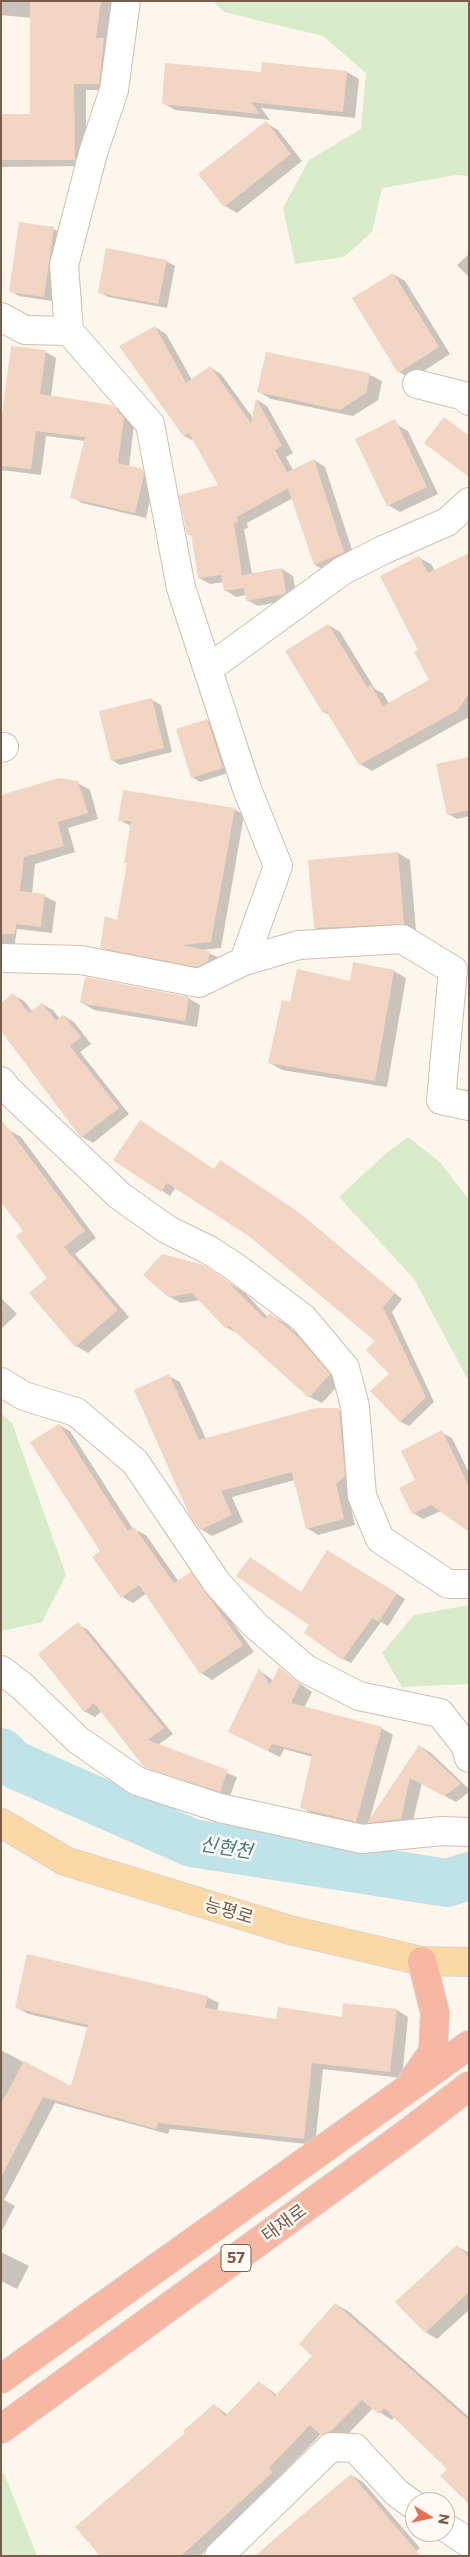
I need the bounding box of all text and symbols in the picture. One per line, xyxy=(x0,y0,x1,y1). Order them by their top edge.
water label: 신현천 xyxy=(198,1833,254,1863)
street label: 능평로 xyxy=(202,1893,256,1929)
street label: 태재로 xyxy=(258,2200,310,2246)
road number: 57 xyxy=(221,2244,251,2272)
north arrow xyxy=(405,2492,455,2542)
text: N xyxy=(435,2513,454,2526)

